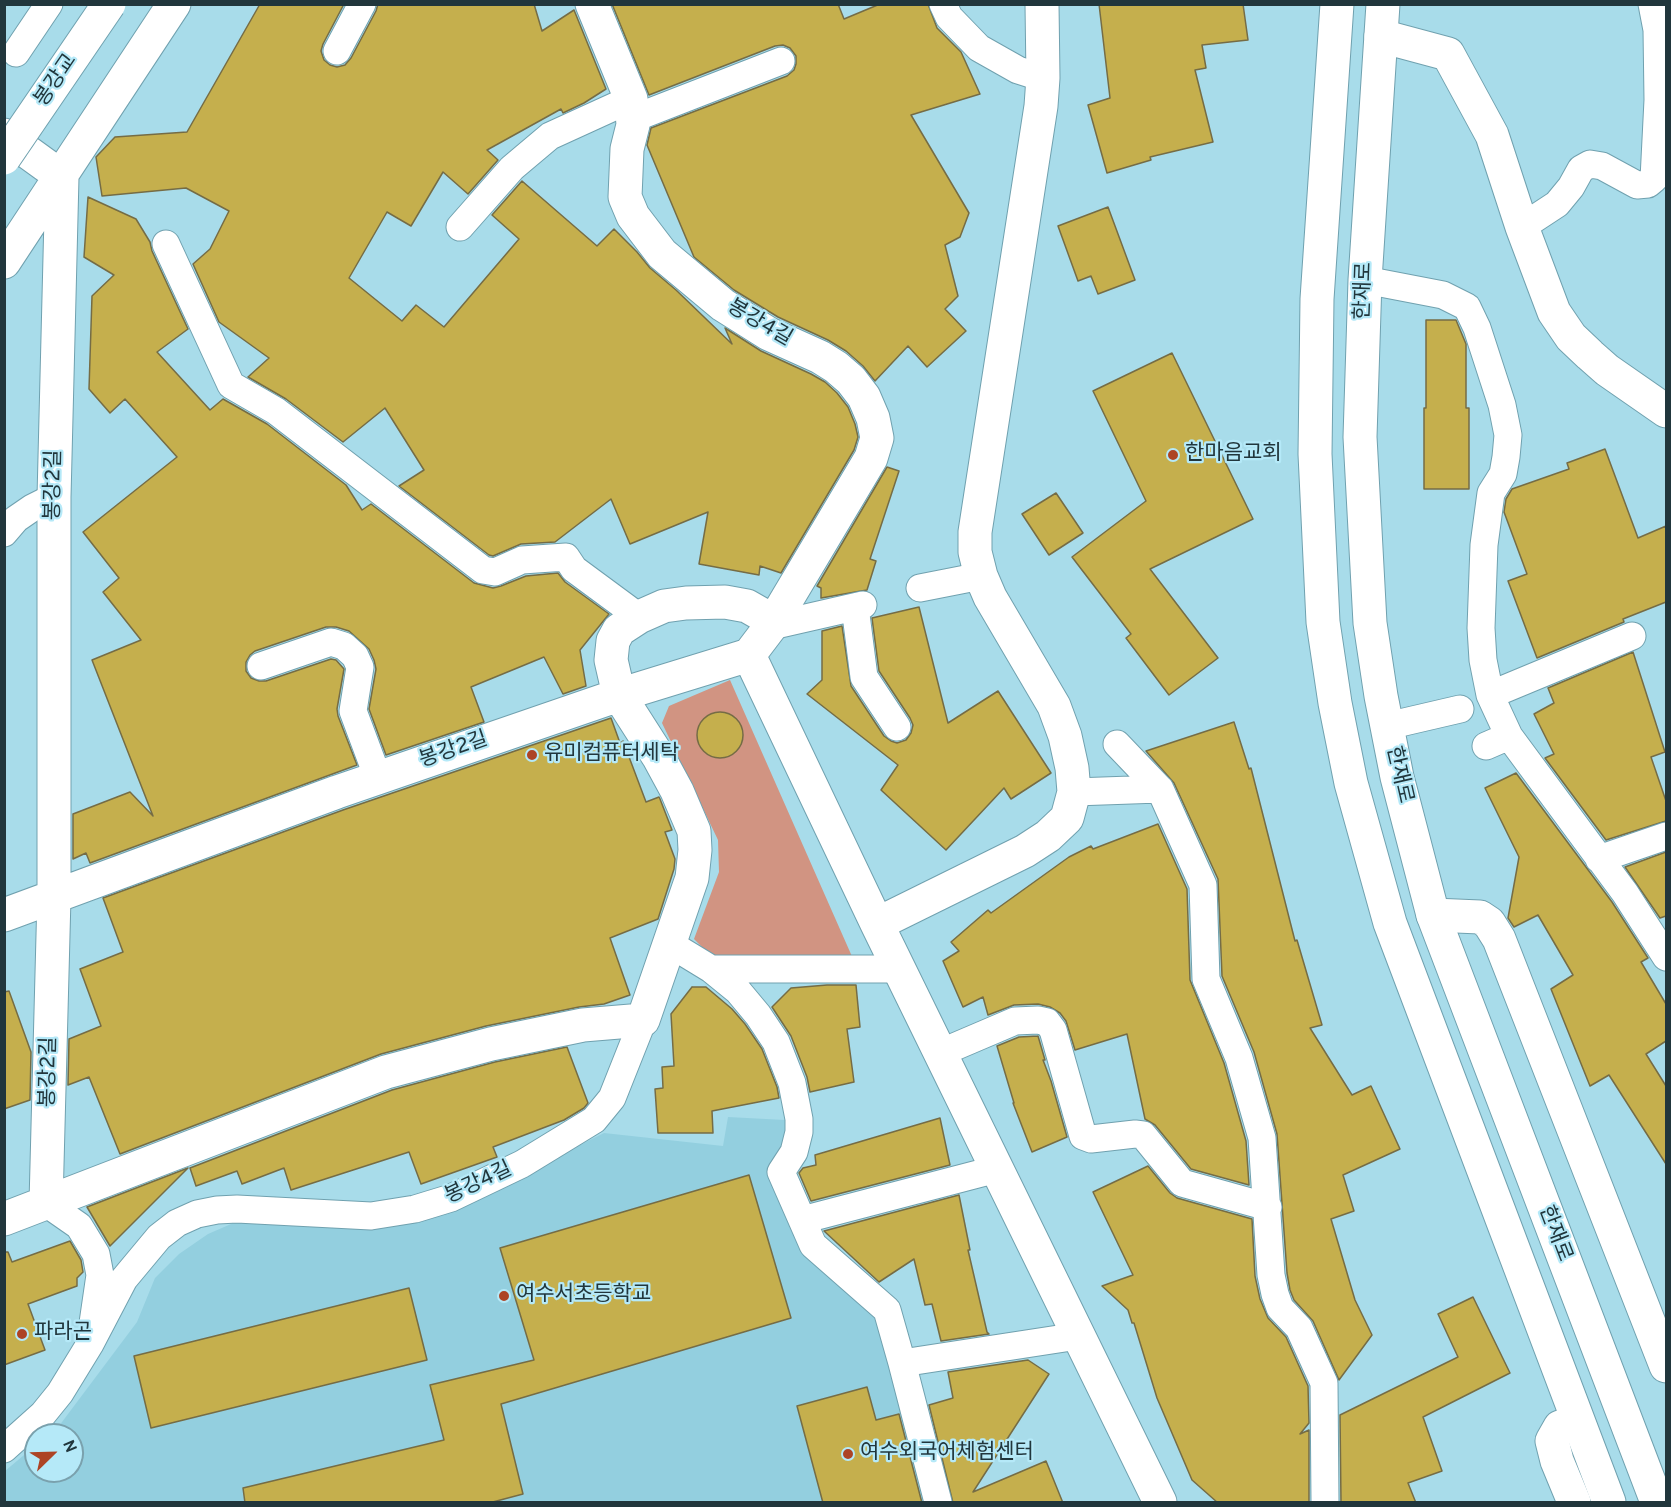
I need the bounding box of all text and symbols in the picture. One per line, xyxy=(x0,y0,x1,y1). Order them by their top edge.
street label: 봉강교 xyxy=(30,50,84,112)
street label: 한재로 xyxy=(1351,262,1379,320)
street label: 봉강4길 xyxy=(722,295,796,353)
place label: 한마음교회 xyxy=(1185,442,1282,468)
marker: 한마음교회 xyxy=(1166,448,1180,462)
street label: 봉강2길 xyxy=(42,449,68,521)
street label: 봉강2길 xyxy=(416,728,492,774)
place label: 유미컴퓨터세탁 xyxy=(544,742,679,768)
street label: 한재로 xyxy=(1379,744,1417,806)
marker: 유미컴퓨터세탁 xyxy=(525,748,539,762)
street label: 봉강2길 xyxy=(37,1036,63,1108)
street label: 봉강4길 xyxy=(442,1158,516,1210)
street label: 한재로 xyxy=(1532,1202,1576,1266)
place label: 여수서초등학교 xyxy=(516,1283,651,1309)
marker: 여수서초등학교 xyxy=(497,1289,511,1303)
place label: 파라곤 xyxy=(34,1321,92,1347)
marker: 파라곤 xyxy=(15,1327,29,1341)
north arrow xyxy=(24,1423,84,1483)
text: N xyxy=(57,1438,80,1456)
place label: 여수외국어체험센터 xyxy=(860,1441,1034,1467)
marker: 여수외국어체험센터 xyxy=(841,1447,855,1461)

